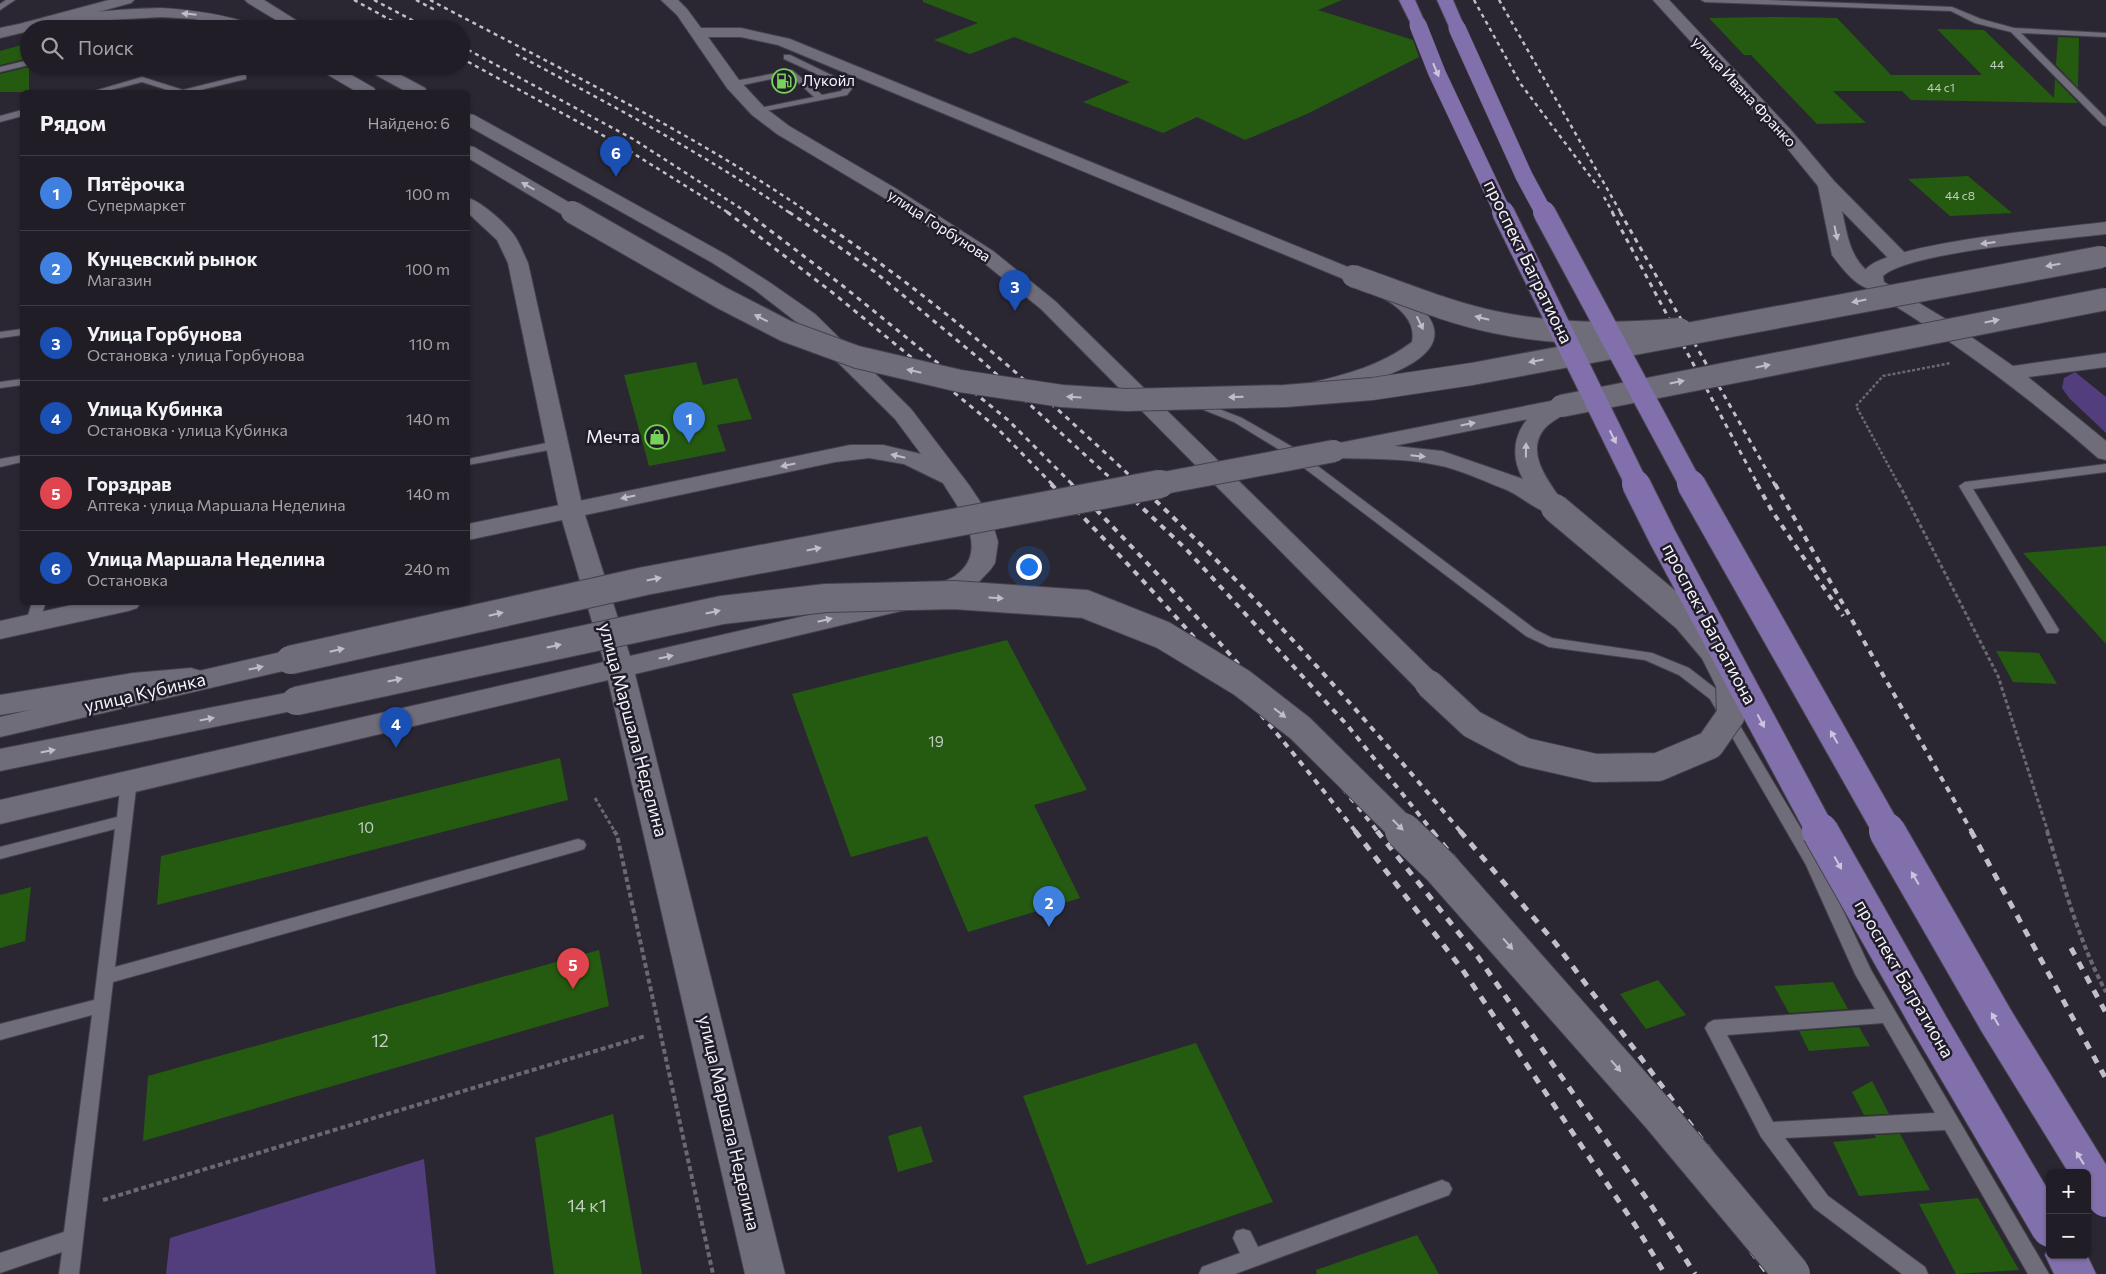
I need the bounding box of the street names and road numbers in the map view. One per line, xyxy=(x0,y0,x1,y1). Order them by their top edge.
street label: улица Ивана Франко xyxy=(1689,32,1801,150)
street label: проспект Багратиона xyxy=(1480,176,1578,347)
street label: улица Горбунова xyxy=(885,185,994,265)
street label: проспект Багратиона xyxy=(1658,539,1762,708)
street label: улица Маршала Неделина xyxy=(595,620,673,839)
street label: улица Кубинка xyxy=(82,667,208,717)
street label: проспект Багратиона xyxy=(1851,895,1959,1062)
street label: улица Маршала Неделина xyxy=(694,1013,765,1233)

